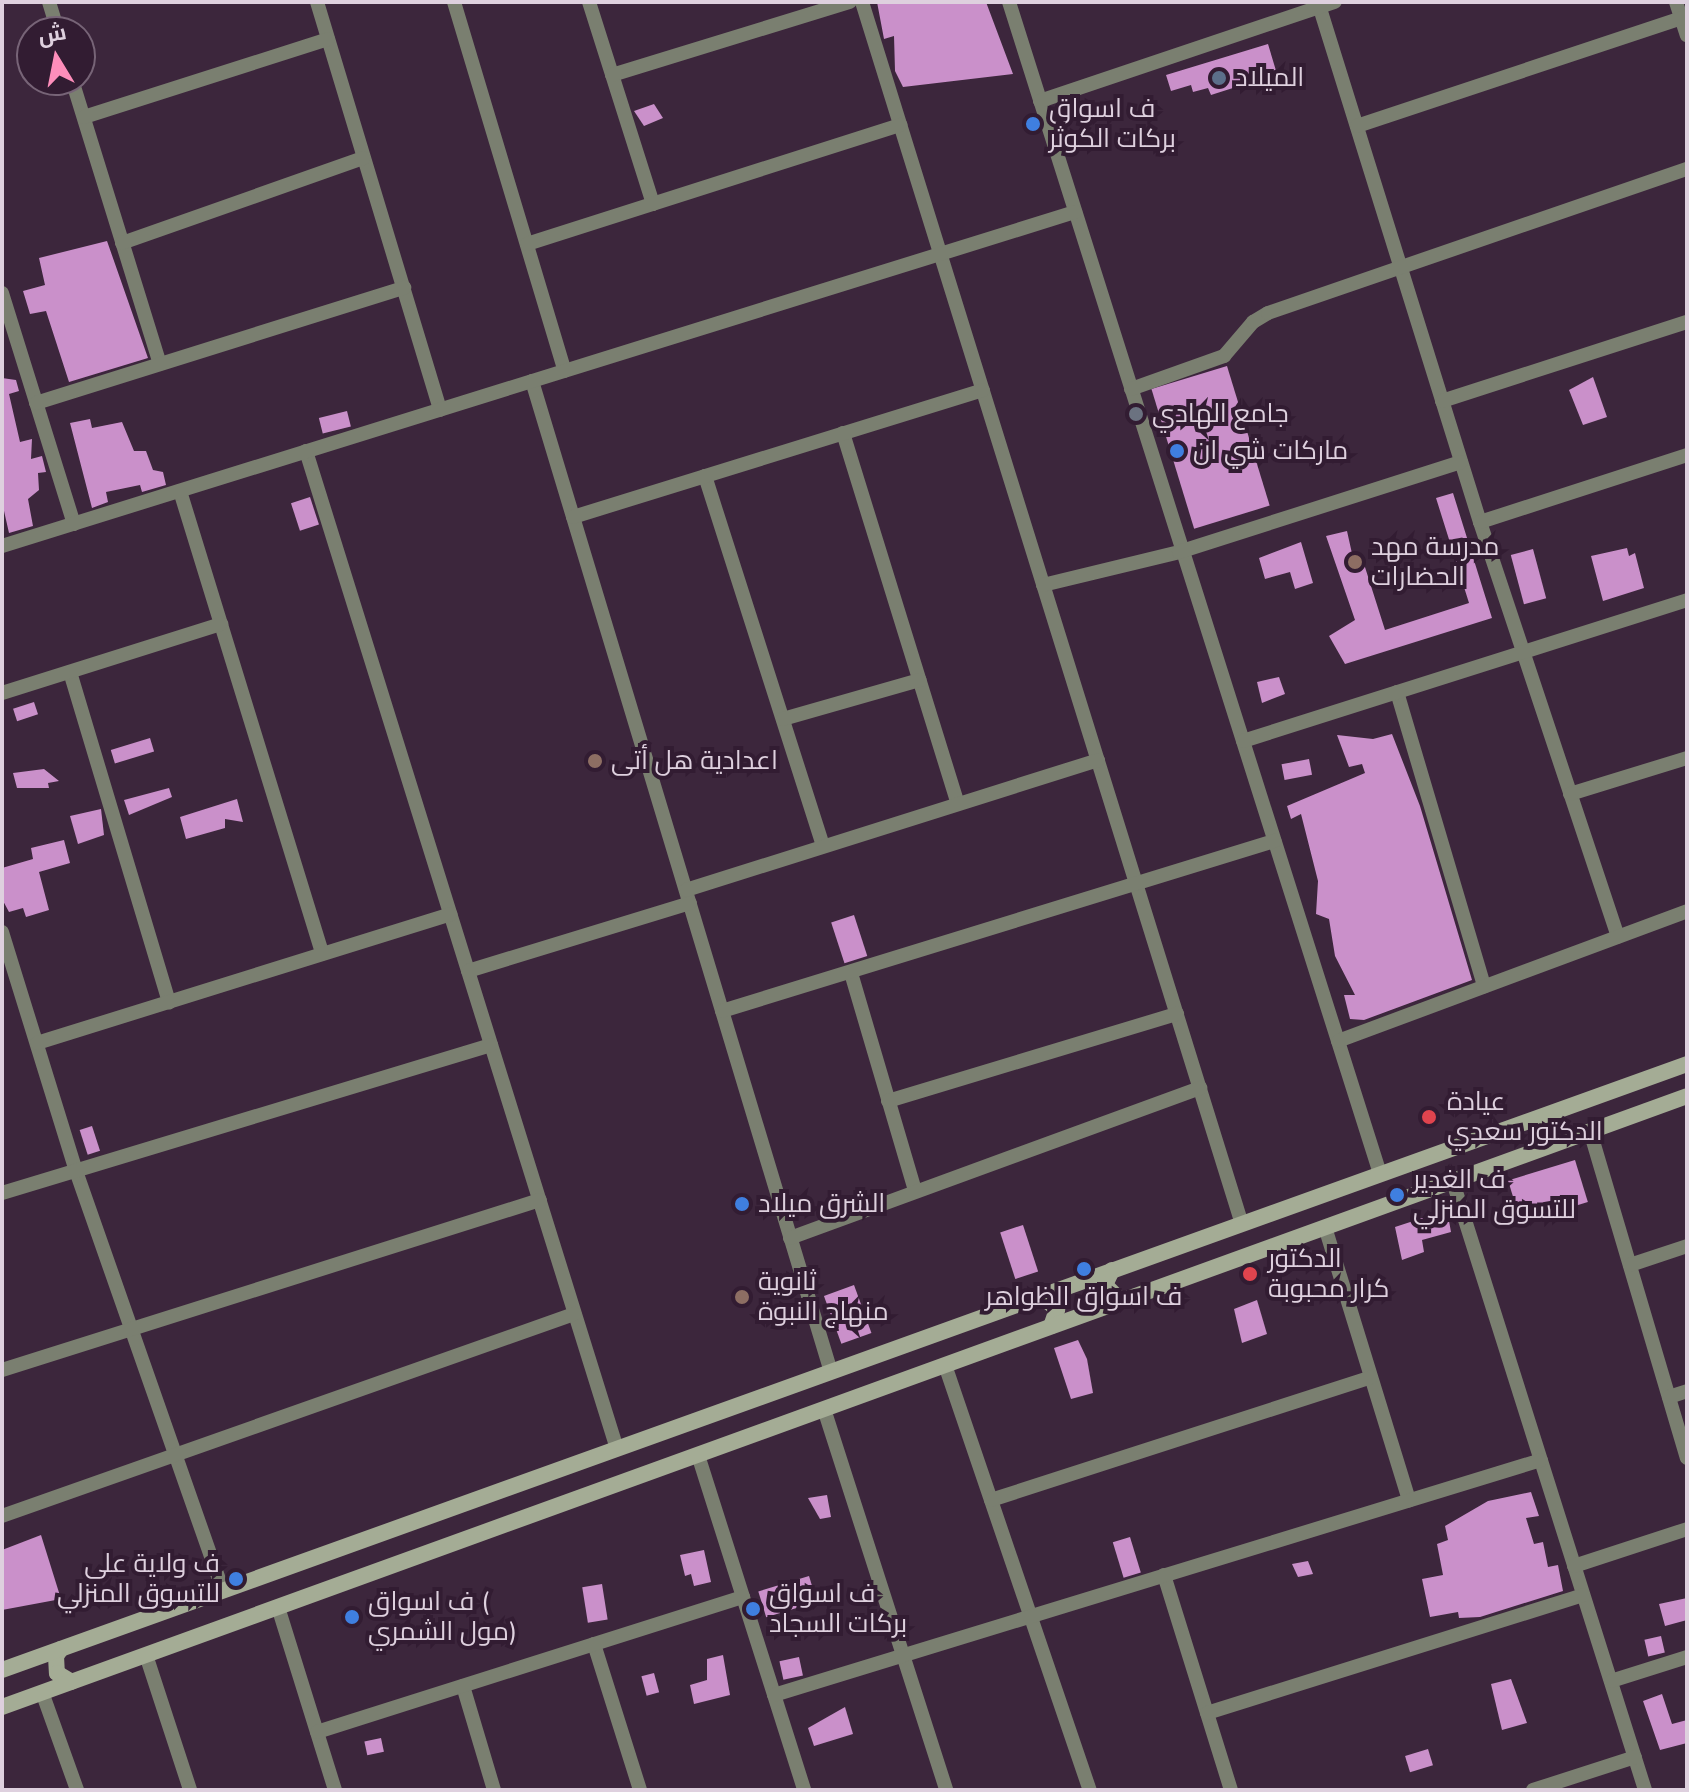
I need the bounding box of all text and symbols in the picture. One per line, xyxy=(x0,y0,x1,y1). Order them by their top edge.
north arrow xyxy=(16,16,96,96)
text: ش xyxy=(36,17,69,52)
place label: الميلاد xyxy=(1235,62,1304,94)
marker: الميلاد xyxy=(1210,69,1228,87)
place label: ف اسواق بركات الكوثر xyxy=(1049,93,1176,154)
marker: ف اسواق بركات الكوثر xyxy=(1024,115,1042,133)
place label: جامع الهادي xyxy=(1152,398,1289,430)
marker: جامع الهادي xyxy=(1127,405,1145,423)
place label: ماركات شي ان xyxy=(1193,435,1348,467)
marker: ماركات شي ان xyxy=(1168,442,1186,460)
place label: مدرسة مهد الحضارات xyxy=(1371,531,1499,592)
marker: مدرسة مهد الحضارات xyxy=(1346,553,1364,571)
place label: اعدادية هل أتى xyxy=(611,745,778,777)
marker: اعدادية هل أتى xyxy=(586,752,604,770)
place label: عيادة الدكتور سعدي xyxy=(1447,1086,1603,1148)
marker: عيادة الدكتور سعدي xyxy=(1418,1106,1440,1128)
place label: ف الغدير للتسوق المنزلي xyxy=(1413,1164,1576,1226)
marker: ف الغدير للتسوق المنزلي xyxy=(1388,1186,1406,1204)
place label: الشرق ميلاد xyxy=(758,1188,885,1220)
marker: الشرق ميلاد xyxy=(733,1195,751,1213)
place label: الدكتور كرار محبوبة xyxy=(1268,1243,1390,1304)
marker: ف اسواق الظواهر xyxy=(1075,1260,1093,1278)
marker: الدكتور كرار محبوبة xyxy=(1239,1263,1261,1285)
place label: ثانوية منهاج النبوة xyxy=(758,1266,889,1328)
place label: ف اسواق الظواهر xyxy=(985,1281,1183,1313)
marker: ثانوية منهاج النبوة xyxy=(733,1288,751,1306)
place label: ف ولاية علي للتسوق المنزلي xyxy=(57,1548,220,1610)
marker: ف ولاية علي للتسوق المنزلي xyxy=(227,1570,245,1588)
place label: ف اسواق بركات السجاد xyxy=(769,1578,907,1640)
place label: ف اسواق ( مول الشمري) xyxy=(368,1586,517,1648)
marker: ف اسواق بركات السجاد xyxy=(744,1600,762,1618)
marker: ف اسواق ( مول الشمري) xyxy=(343,1608,361,1626)

